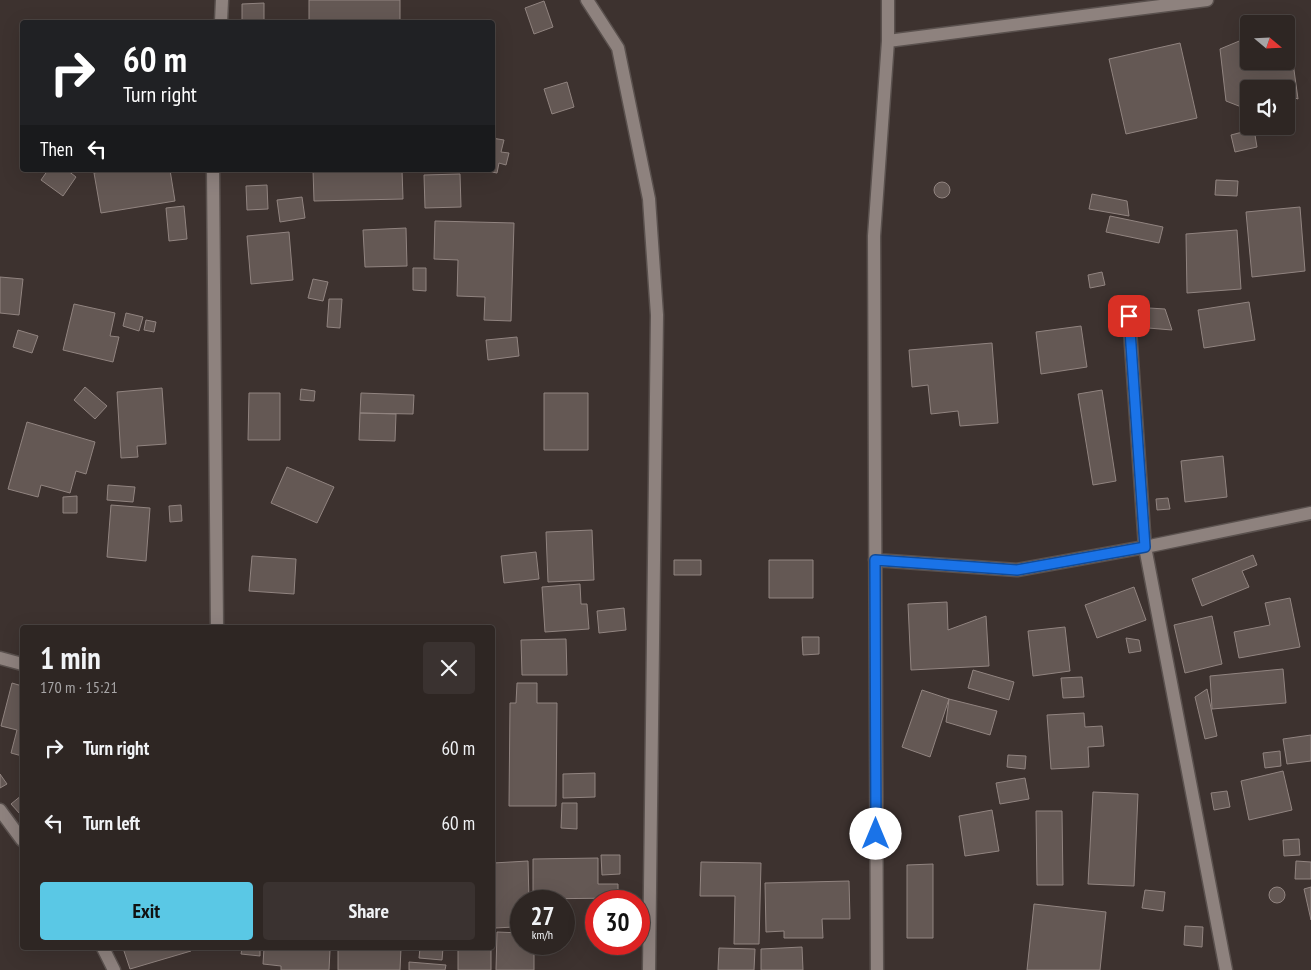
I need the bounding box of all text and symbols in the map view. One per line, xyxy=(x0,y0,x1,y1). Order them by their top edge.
north arrow xyxy=(1240,15,1295,70)
map controls xyxy=(1240,15,1295,135)
text: 60 m xyxy=(123,36,187,82)
icon: right xyxy=(40,40,105,105)
text: Turn right xyxy=(123,80,197,108)
button: sound xyxy=(1240,80,1295,135)
icon: left xyxy=(83,135,111,163)
text: Then xyxy=(40,137,73,161)
pin xyxy=(1108,295,1150,337)
icon: arrive xyxy=(1115,302,1143,330)
text: 1 min xyxy=(40,638,101,677)
button: close xyxy=(423,642,475,694)
text: 170 m · 15:21 xyxy=(40,677,118,697)
icon: right xyxy=(40,734,68,762)
text: Turn right xyxy=(83,736,149,760)
text: 60 m xyxy=(442,736,475,760)
position arrow xyxy=(849,807,901,859)
icon: left xyxy=(40,809,68,837)
text: Turn left xyxy=(83,811,140,835)
text: 60 m xyxy=(442,811,475,835)
button: Exit xyxy=(40,882,253,940)
button: Share xyxy=(263,882,475,940)
speed limit sign: 30 xyxy=(585,890,650,955)
text: 27 xyxy=(531,900,554,932)
text: km/h xyxy=(532,927,553,942)

